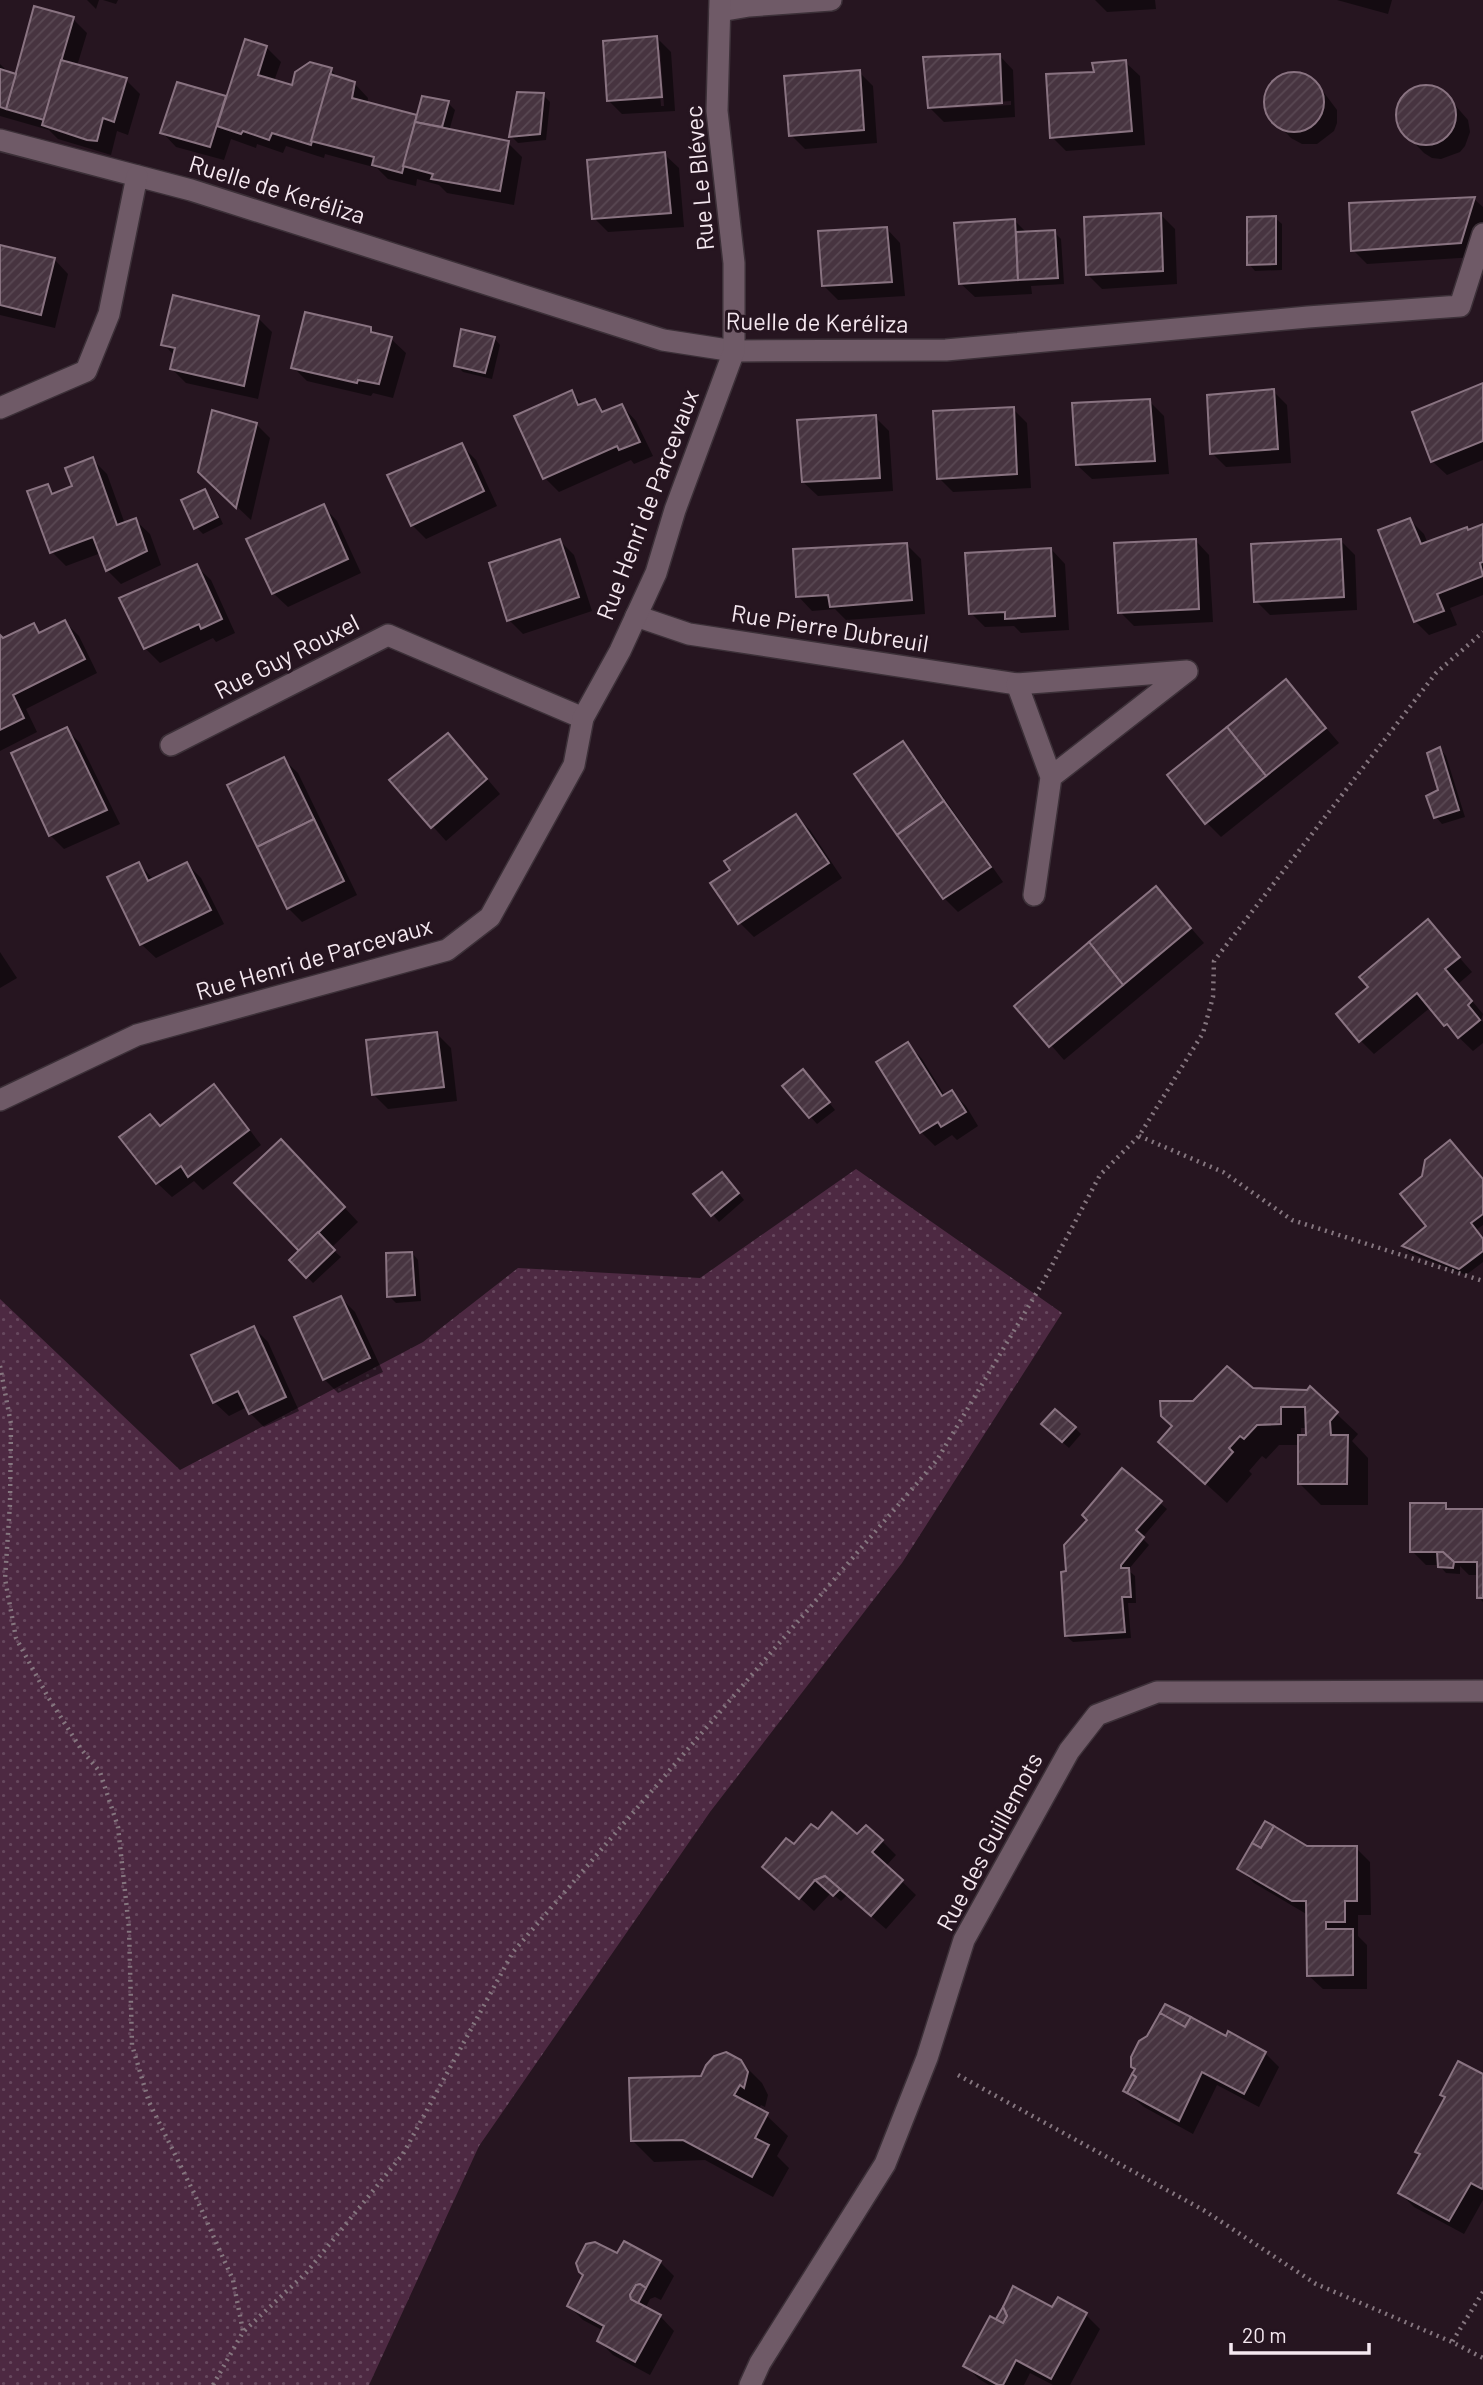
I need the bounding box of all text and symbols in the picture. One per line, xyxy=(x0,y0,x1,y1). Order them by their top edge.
street label: Rue Le Blévec xyxy=(678,104,719,252)
street label: Ruelle de Keréliza xyxy=(186,148,369,229)
street label: Ruelle de Keréliza xyxy=(725,305,909,338)
street label: Rue Henri de Parcevaux xyxy=(589,385,704,624)
street label: Rue Pierre Dubreuil xyxy=(729,598,931,657)
street label: Rue Guy Rouxel xyxy=(209,607,363,705)
street label: Rue Henri de Parcevaux xyxy=(192,910,435,1005)
street label: Rue des Guillemots xyxy=(929,1747,1048,1935)
scale bar xyxy=(1231,2312,1369,2356)
text: 20 m xyxy=(1242,2322,1287,2347)

